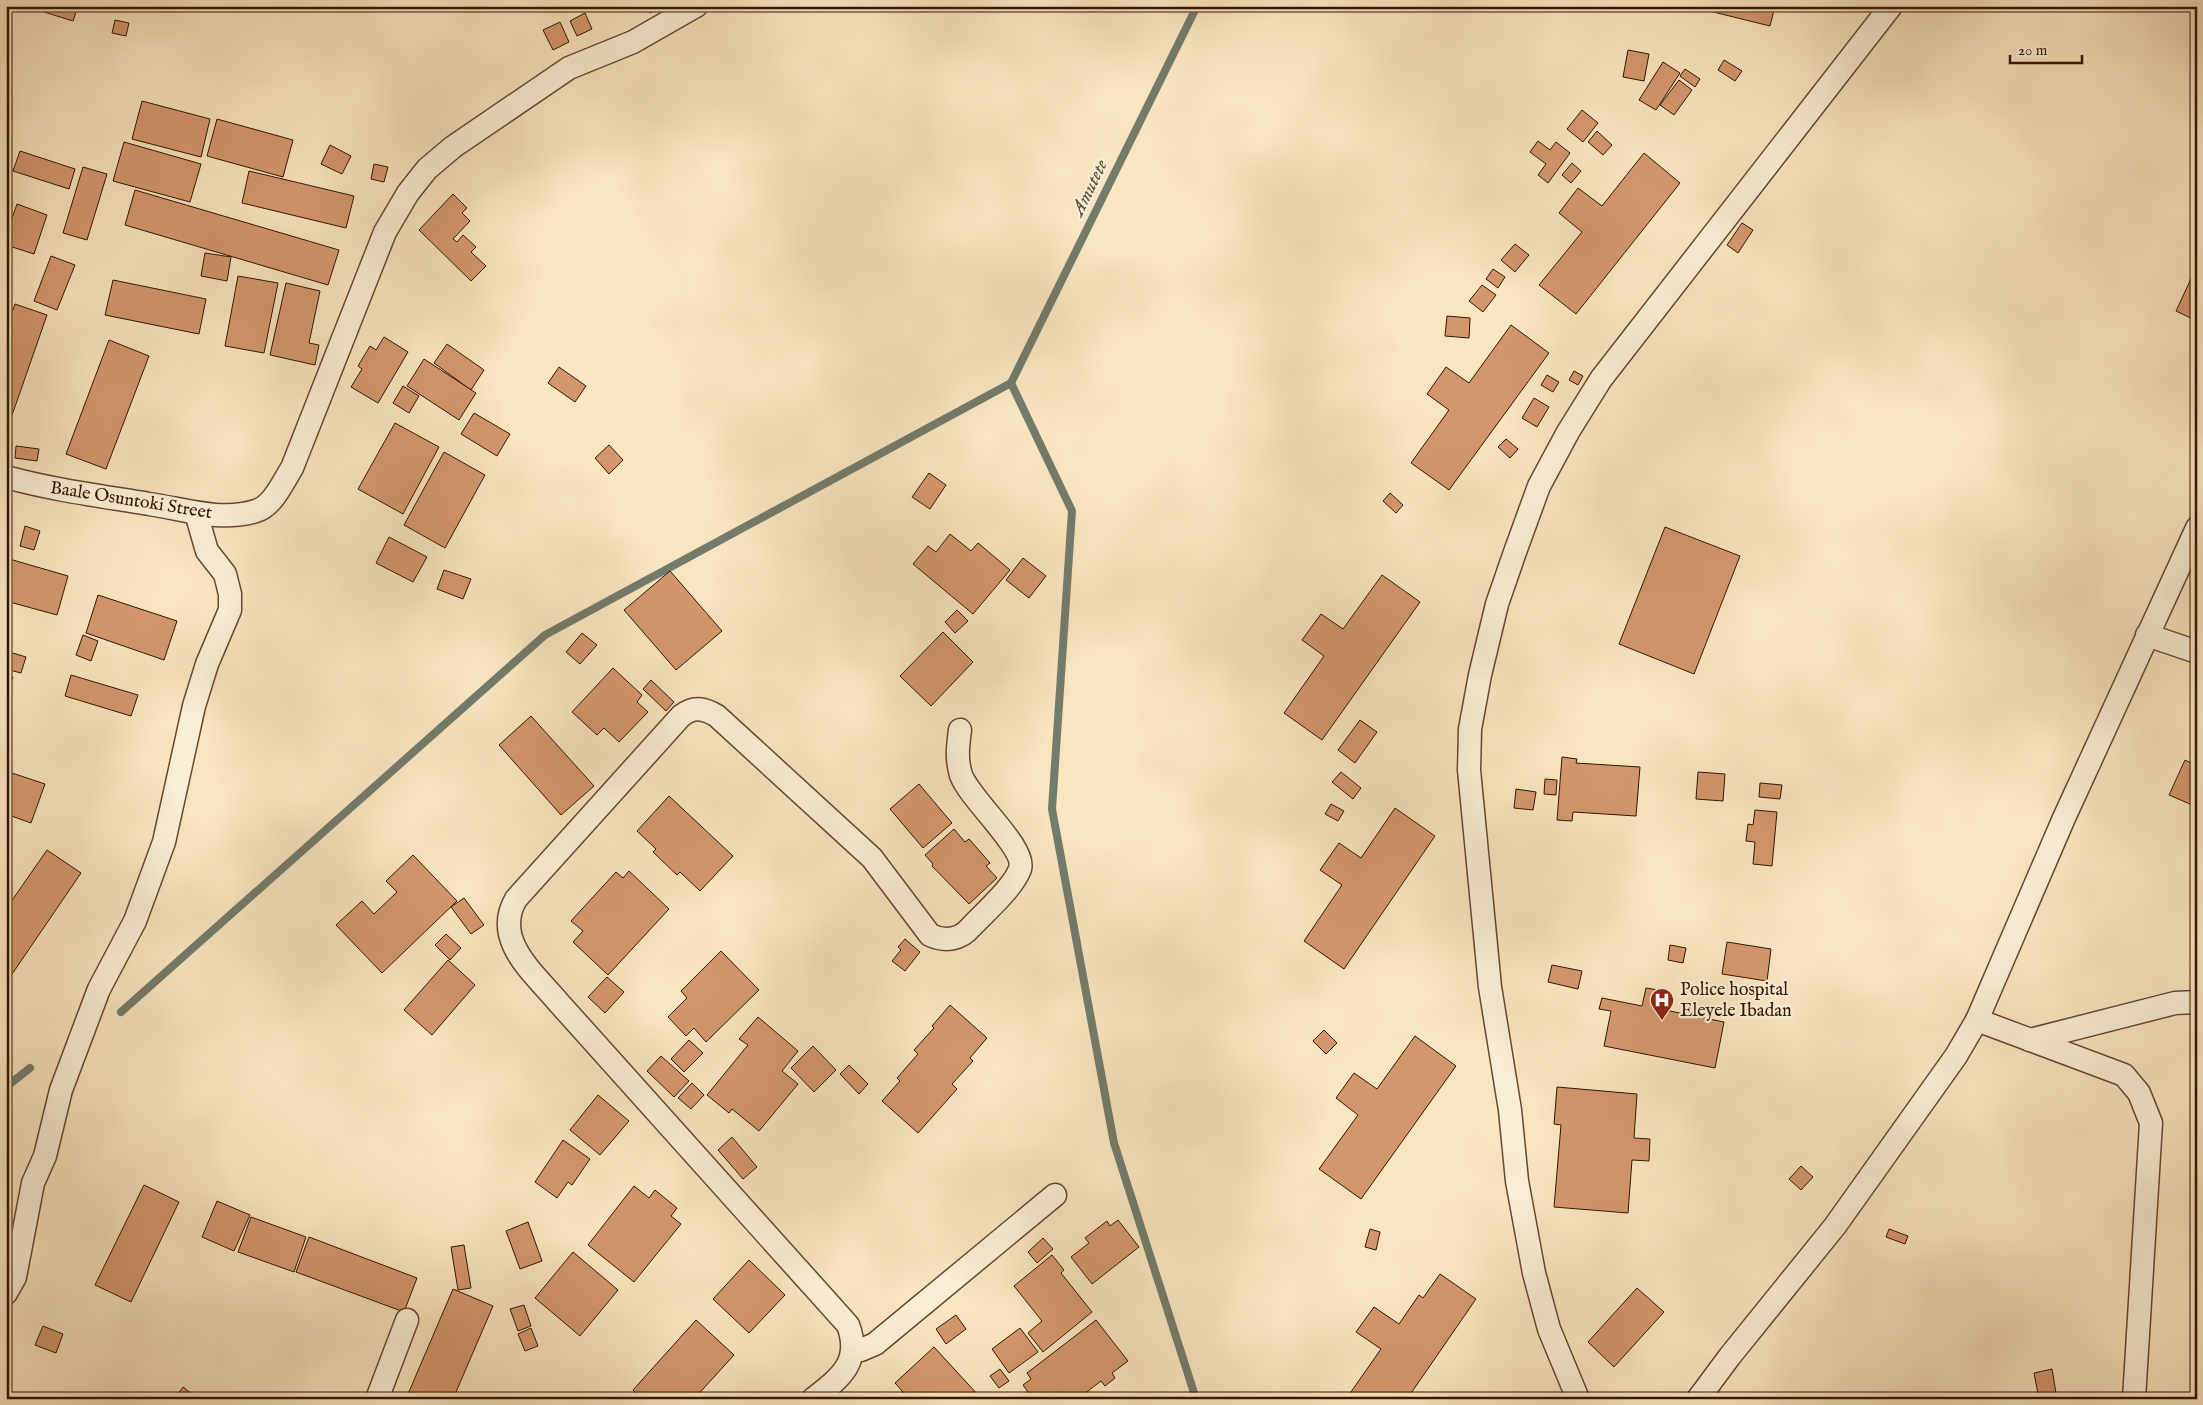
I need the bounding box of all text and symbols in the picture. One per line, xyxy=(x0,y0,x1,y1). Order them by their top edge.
scale bar xyxy=(2010,32,2083,64)
text: 20 m xyxy=(2018,41,2048,60)
water label: Amutete xyxy=(1065,155,1114,222)
street label: Baale Osuntoki Street xyxy=(48,477,214,525)
place label: Police hospital Eleyele Ibadan xyxy=(1680,979,1792,1023)
hospital icon: Police hospital Eleyele Ibadan xyxy=(1649,987,1675,1021)

